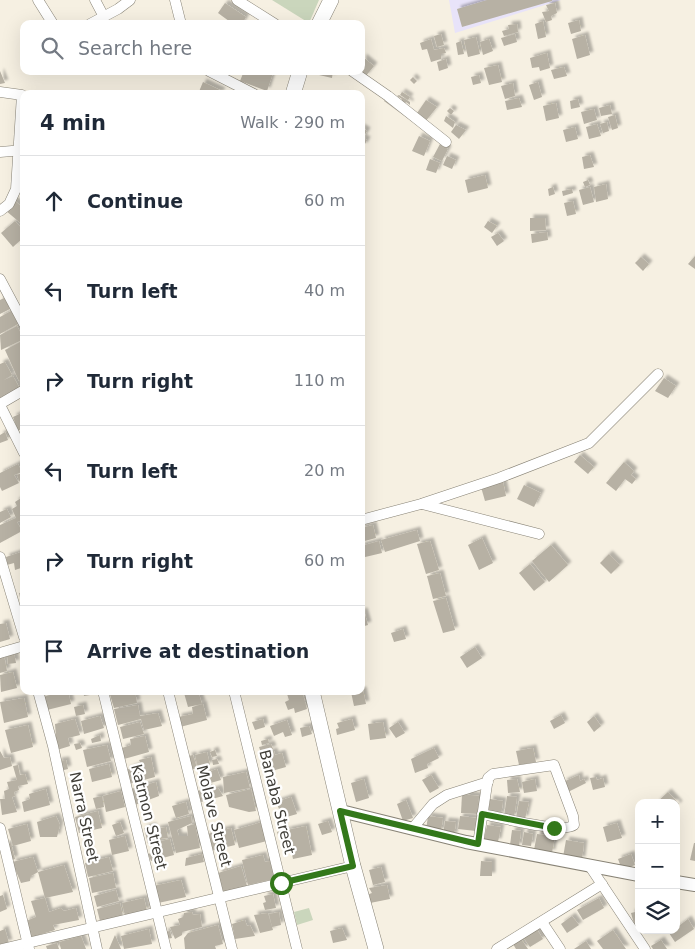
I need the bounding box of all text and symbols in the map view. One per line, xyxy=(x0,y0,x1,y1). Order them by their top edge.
search box xyxy=(20,20,365,75)
icon: search xyxy=(38,34,66,62)
text: Search here xyxy=(78,37,192,59)
text: 4 min xyxy=(40,111,106,135)
text: Walk · 290 m xyxy=(240,113,345,132)
icon: ahead xyxy=(40,187,68,215)
text: Continue xyxy=(87,190,183,212)
text: 60 m xyxy=(304,191,345,210)
icon: left xyxy=(40,277,68,305)
text: Turn left xyxy=(87,280,178,302)
text: 40 m xyxy=(304,281,345,300)
icon: right xyxy=(40,367,68,395)
text: Turn right xyxy=(87,370,193,392)
text: 110 m xyxy=(294,371,345,390)
icon: left xyxy=(40,457,68,485)
text: Turn left xyxy=(87,460,178,482)
text: 20 m xyxy=(304,461,345,480)
icon: right xyxy=(40,547,68,575)
text: Turn right xyxy=(87,550,193,572)
text: 60 m xyxy=(304,551,345,570)
icon: arrive xyxy=(40,637,68,665)
text: Arrive at destination xyxy=(87,640,309,662)
street label: Banaba Street xyxy=(255,748,299,856)
street label: Katmon Street xyxy=(127,762,171,872)
street label: Molave Street xyxy=(193,763,235,869)
street label: Narra Street xyxy=(66,770,102,864)
map controls xyxy=(635,799,680,934)
button: + xyxy=(635,799,680,844)
route end xyxy=(543,817,566,840)
button: − xyxy=(635,844,680,889)
route start xyxy=(270,872,293,895)
button: layers xyxy=(635,889,680,934)

